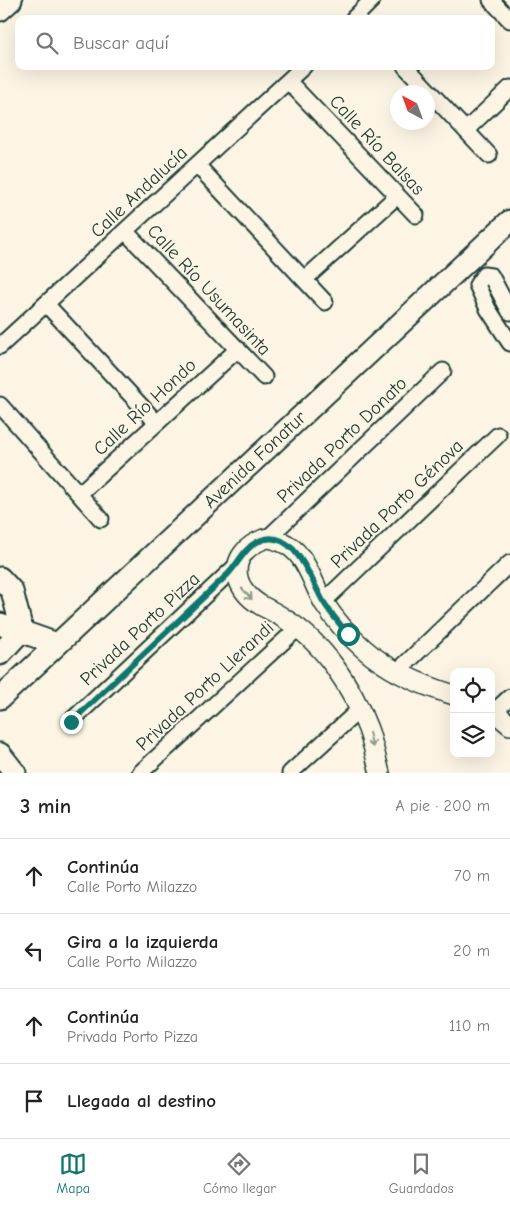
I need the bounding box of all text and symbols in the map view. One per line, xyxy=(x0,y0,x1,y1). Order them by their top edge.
search box xyxy=(15,15,495,70)
icon: search xyxy=(33,29,61,57)
text: Buscar aquí xyxy=(73,32,169,54)
north arrow xyxy=(390,85,435,130)
street label: Calle Río Balsas xyxy=(325,90,429,200)
street label: Calle Andalucía xyxy=(86,142,192,242)
street label: Calle Río Usumasinta xyxy=(143,220,275,360)
street label: Calle Río Hondo xyxy=(89,354,201,460)
street label: Privada Porto Donato xyxy=(272,372,412,508)
street label: Avenida Fonatur xyxy=(199,406,311,513)
street label: Privada Porto Génova xyxy=(326,435,468,573)
street label: Privada Porto Pizza xyxy=(76,568,204,690)
one-way arrow xyxy=(241,587,253,600)
street label: Privada Porto Llerandi xyxy=(132,617,278,755)
route start xyxy=(337,623,360,646)
map controls xyxy=(450,668,495,758)
button: locate xyxy=(450,668,495,713)
route end xyxy=(60,711,83,734)
button: layers xyxy=(450,713,495,758)
one-way arrow xyxy=(367,732,376,748)
text: 3 min xyxy=(20,794,71,818)
text: A pie · 200 m xyxy=(395,797,490,815)
text: Continúa xyxy=(67,856,139,878)
icon: ahead xyxy=(20,862,48,890)
text: 70 m xyxy=(454,867,490,885)
text: Calle Porto Milazzo xyxy=(67,878,197,896)
text: Gira a la izquierda xyxy=(67,931,218,953)
icon: left xyxy=(20,937,48,965)
text: 20 m xyxy=(453,942,490,960)
text: Calle Porto Milazzo xyxy=(67,953,197,971)
text: Continúa xyxy=(67,1006,139,1028)
icon: ahead xyxy=(20,1012,48,1040)
text: 110 m xyxy=(449,1017,490,1035)
text: Privada Porto Pizza xyxy=(67,1028,198,1046)
icon: arrive xyxy=(20,1087,48,1115)
text: Llegada al destino xyxy=(67,1090,216,1112)
tab: Mapa xyxy=(56,1150,90,1197)
tab: Cómo llegar xyxy=(203,1150,276,1197)
tab: Guardados xyxy=(389,1150,454,1197)

